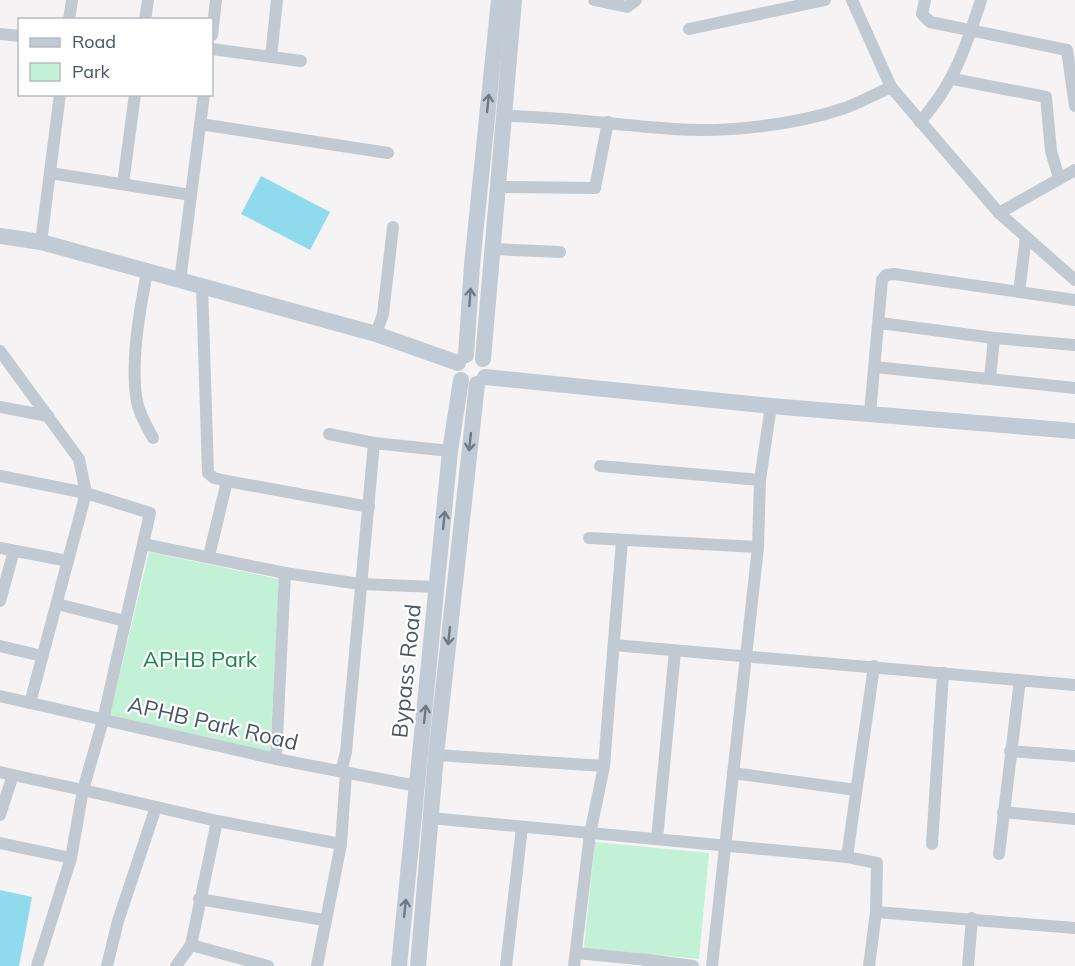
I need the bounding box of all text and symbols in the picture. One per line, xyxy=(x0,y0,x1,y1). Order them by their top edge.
legend xyxy=(18,18,213,96)
text: Road xyxy=(72,30,116,53)
text: Park xyxy=(72,60,111,83)
one-way arrow xyxy=(483,93,494,113)
one-way arrow xyxy=(465,288,476,308)
one-way arrow xyxy=(465,431,476,451)
one-way arrow xyxy=(439,510,450,530)
street label: Bypass Road xyxy=(385,603,427,739)
one-way arrow xyxy=(443,625,454,645)
park label: APHB Park xyxy=(143,645,258,673)
street label: APHB Park Road xyxy=(125,690,301,756)
one-way arrow xyxy=(419,704,430,724)
one-way arrow xyxy=(400,898,411,918)

